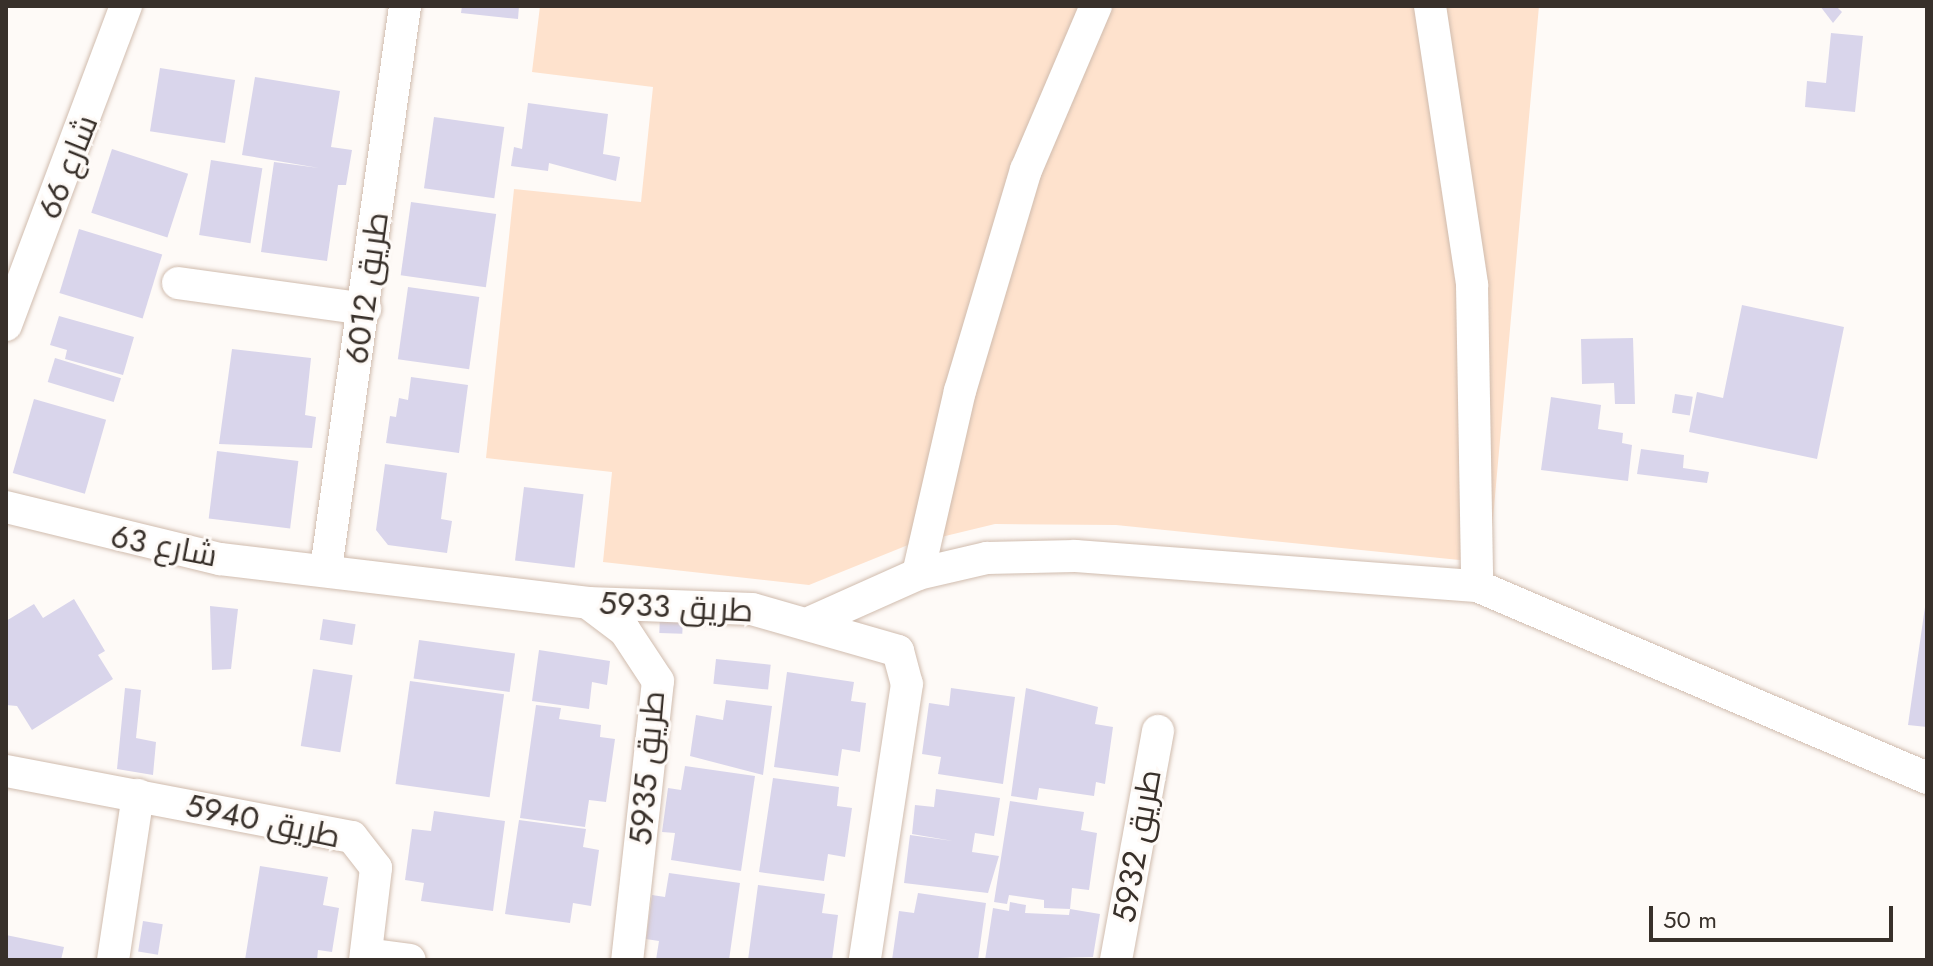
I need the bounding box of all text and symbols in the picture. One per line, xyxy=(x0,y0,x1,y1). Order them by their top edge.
street label: شارع 66 xyxy=(30,110,106,224)
street label: طريق 6012 xyxy=(337,210,397,366)
street label: شارع 63 xyxy=(108,517,220,575)
street label: طريق 5933 xyxy=(598,584,754,630)
street label: طريق 5935 xyxy=(621,689,673,847)
street label: طريق 5932 xyxy=(1105,766,1169,926)
street label: طريق 5940 xyxy=(182,786,344,856)
scale bar xyxy=(1653,890,1897,940)
text: 50 m xyxy=(1663,902,1717,937)

